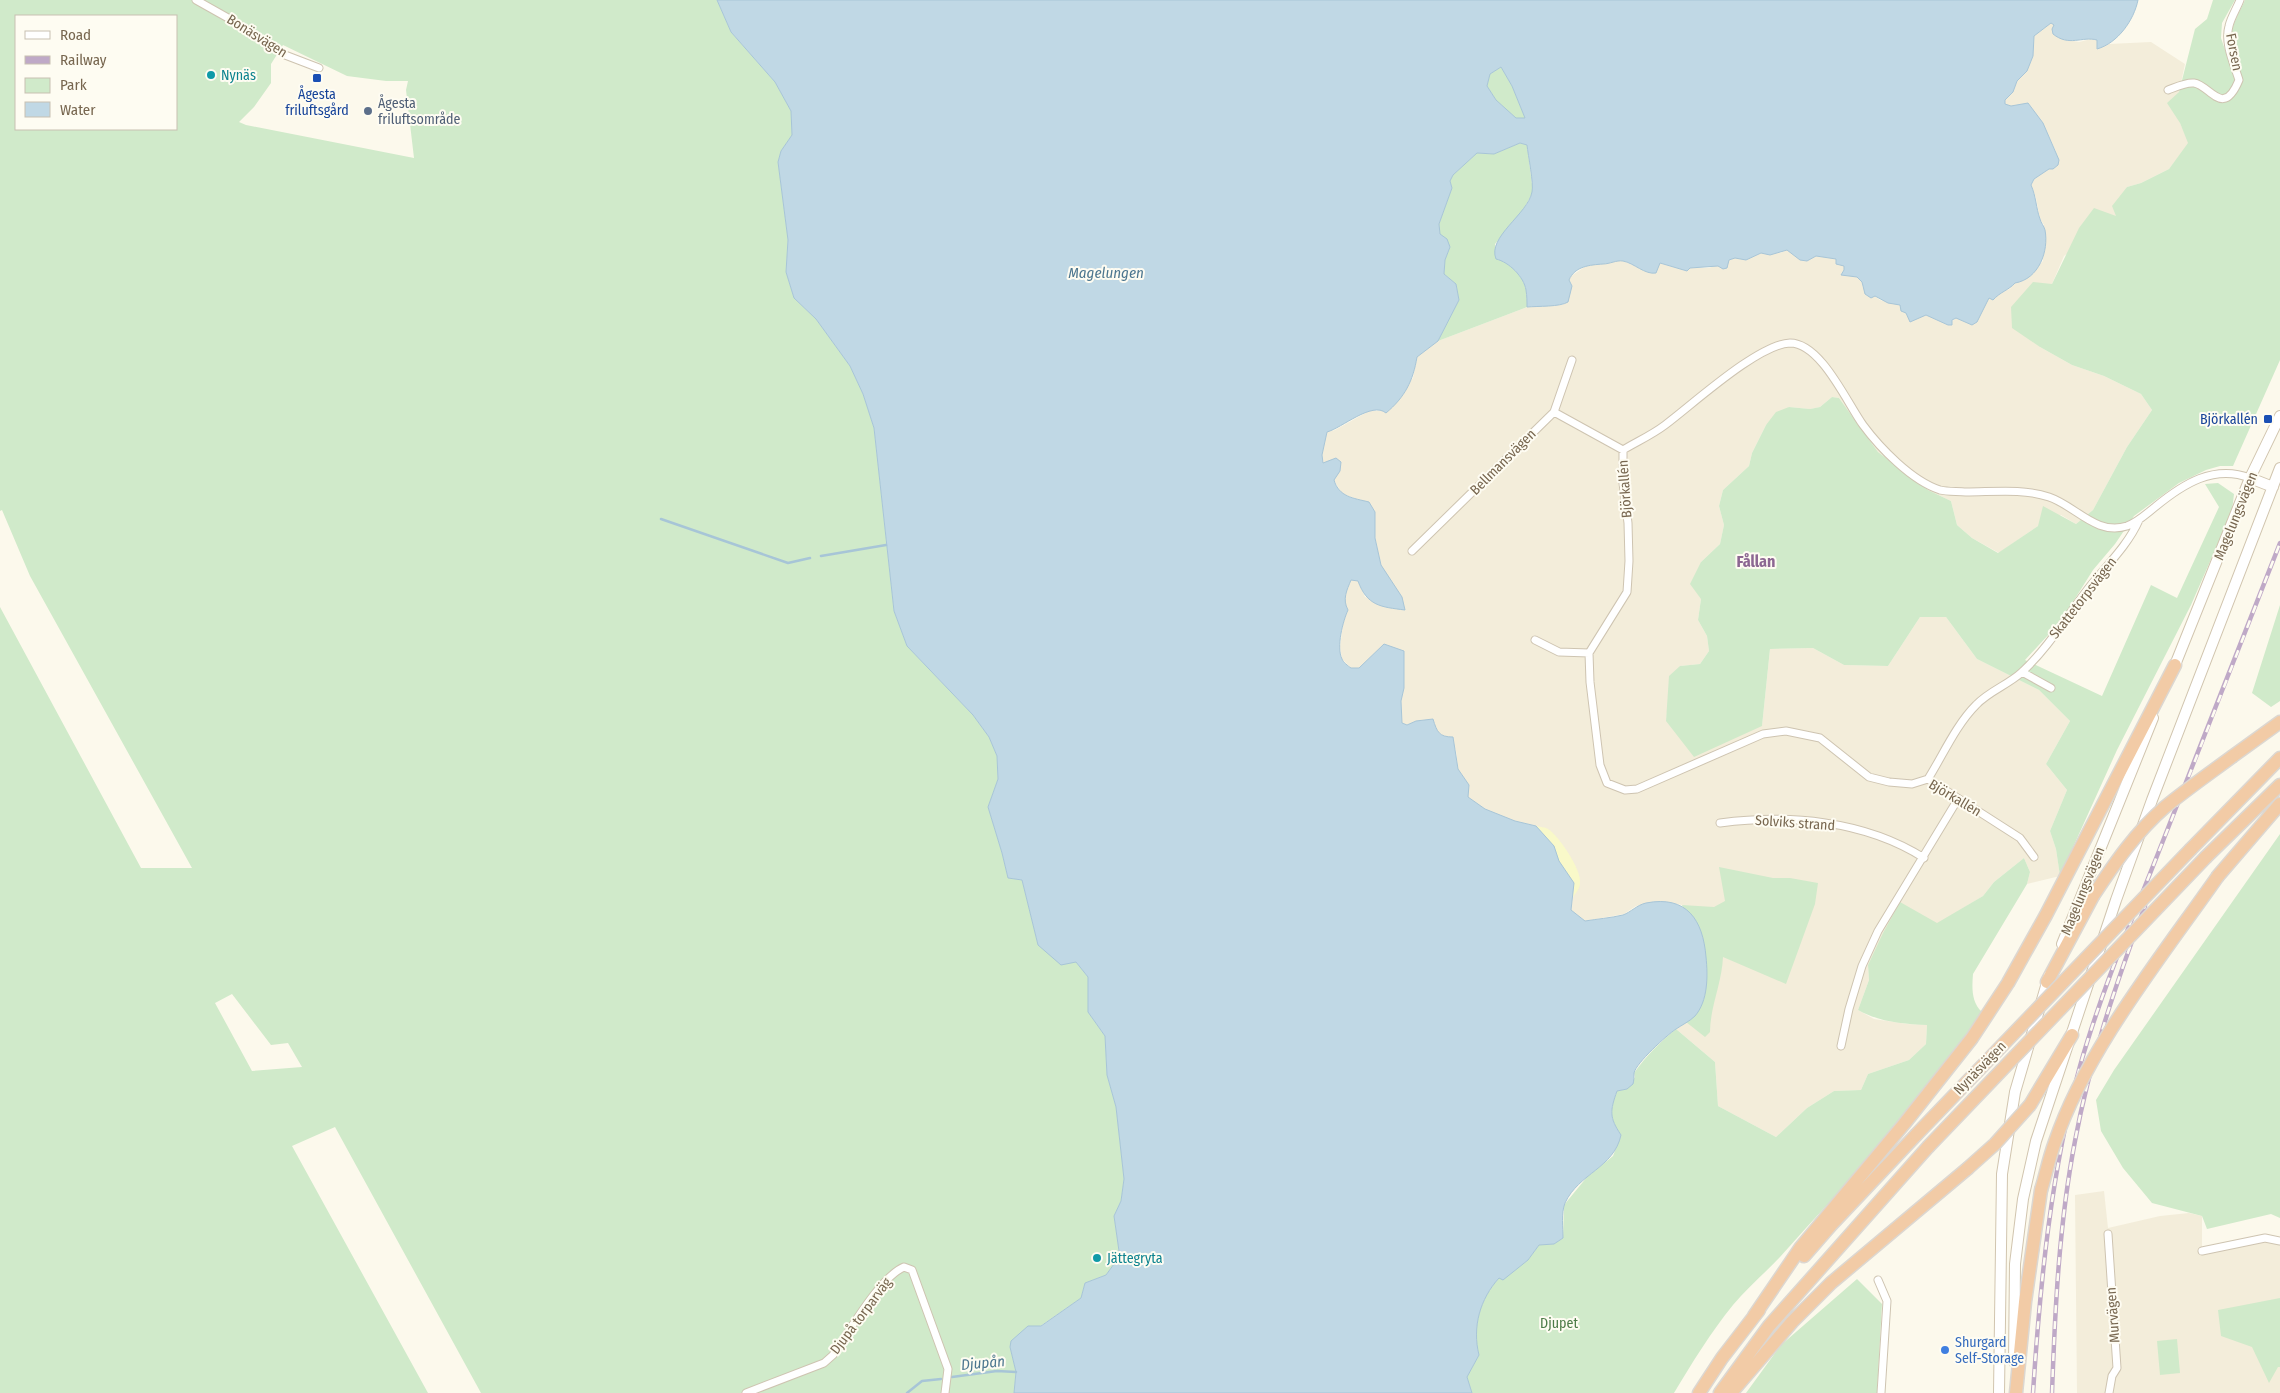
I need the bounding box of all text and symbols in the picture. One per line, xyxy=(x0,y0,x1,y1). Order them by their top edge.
street label: Bonäsvägen xyxy=(224,11,290,61)
legend xyxy=(15,15,178,130)
text: Road xyxy=(60,26,91,44)
street label: Forsen xyxy=(2222,32,2246,72)
text: Railway xyxy=(60,51,107,69)
place label: Nynäs xyxy=(221,67,256,84)
marker: Nynäs xyxy=(205,69,217,81)
marker: Ågesta friluftsgård xyxy=(311,72,323,84)
text: Park xyxy=(60,76,87,94)
place label: Ågesta friluftsgård xyxy=(285,85,349,119)
place label: Ågesta friluftsområde xyxy=(378,94,461,128)
text: Water xyxy=(60,101,96,119)
marker: Ågesta friluftsområde xyxy=(362,105,374,117)
water label: Magelungen xyxy=(1068,264,1144,282)
place label: Björkallén xyxy=(2200,411,2258,428)
marker: Björkallén xyxy=(2262,413,2274,425)
street label: Bellmansvägen xyxy=(1467,426,1539,498)
street label: Björkallén xyxy=(1614,459,1636,519)
street label: Magelungsvägen xyxy=(2211,469,2261,563)
district label: Fållan xyxy=(1737,552,1775,571)
street label: Skattetorpsvägen xyxy=(2046,554,2120,642)
street label: Björkallén xyxy=(1926,776,1984,820)
street label: Solviks strand xyxy=(1754,812,1836,834)
street label: Magelungsvägen xyxy=(2058,844,2108,938)
street label: Nynäsvägen xyxy=(1950,1038,2010,1098)
place label: Jättegryta xyxy=(1107,1250,1163,1267)
marker: Jättegryta xyxy=(1091,1252,1103,1264)
street label: Djupå torparväg xyxy=(827,1274,896,1358)
street label: Murvägen xyxy=(2103,1287,2123,1343)
park label: Djupet xyxy=(1540,1315,1578,1332)
place label: Shurgard Self-Storage xyxy=(1955,1334,2024,1367)
marker: Shurgard Self-Storage xyxy=(1939,1344,1951,1356)
water label: Djupån xyxy=(960,1352,1006,1374)

